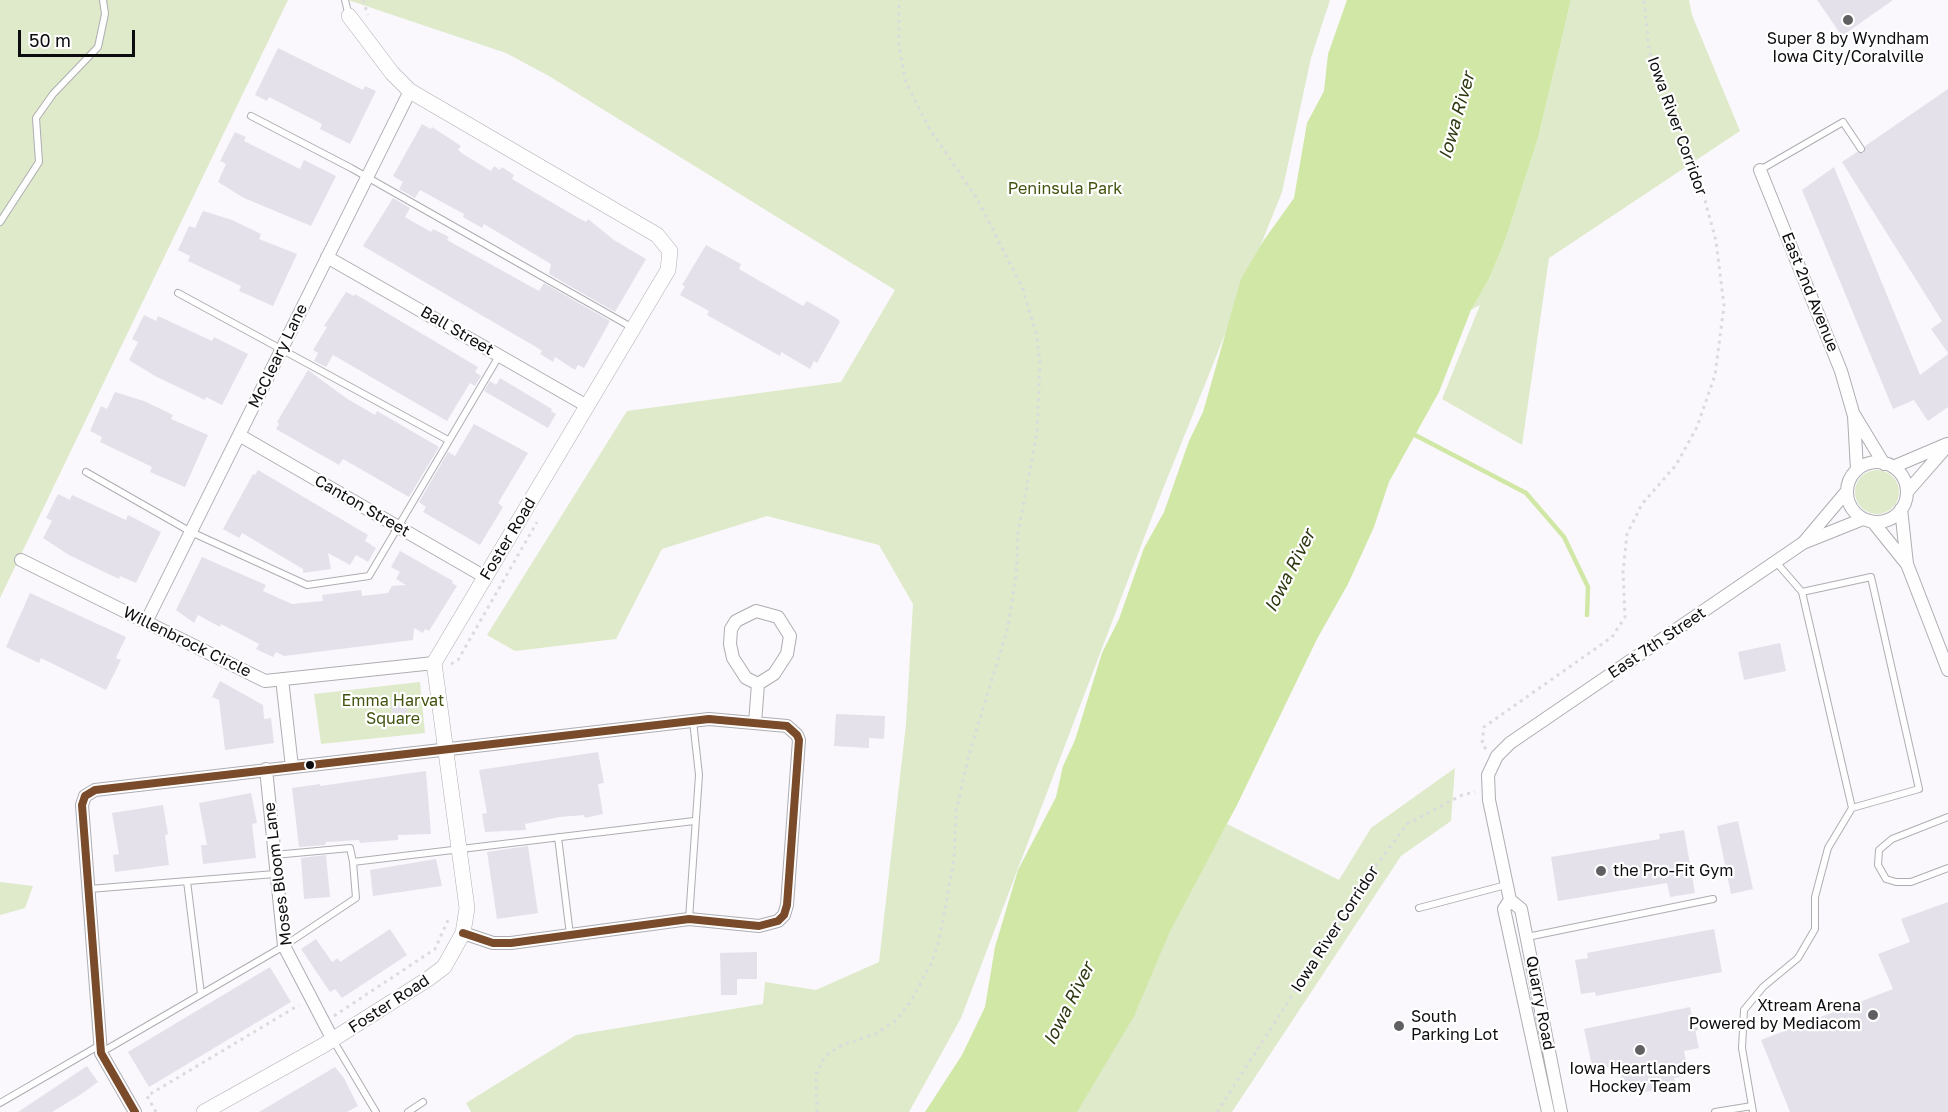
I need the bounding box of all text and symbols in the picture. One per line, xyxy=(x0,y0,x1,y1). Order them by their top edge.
marker: Super 8 by Wyndham Iowa City/Coralville xyxy=(1841,13,1855,27)
scale bar xyxy=(21,18,138,56)
text: 50 m xyxy=(29,29,71,51)
place label: Super 8 by Wyndham Iowa City/Coralville xyxy=(1767,29,1929,67)
street label: Iowa River Corridor xyxy=(1643,54,1711,198)
water label: Iowa River xyxy=(1434,70,1480,162)
park label: Peninsula Park xyxy=(1008,179,1122,199)
street label: East 2nd Avenue xyxy=(1777,230,1843,354)
street label: McCleary Lane xyxy=(244,301,312,411)
street label: Ball Street xyxy=(417,302,497,360)
street label: Canton Street xyxy=(311,471,413,541)
street label: Foster Road xyxy=(476,494,540,584)
water label: Iowa River xyxy=(1260,526,1320,616)
street label: Willenbrock Circle xyxy=(120,603,254,681)
street label: East 7th Street xyxy=(1605,603,1709,683)
park label: Emma Harvat Square xyxy=(342,691,444,729)
unlabelled marker xyxy=(304,759,316,771)
street label: Moses Bloom Lane xyxy=(260,801,296,947)
place label: the Pro-Fit Gym xyxy=(1613,861,1733,881)
street label: Iowa River Corridor xyxy=(1287,862,1383,996)
marker: the Pro-Fit Gym xyxy=(1594,864,1608,878)
street label: Quarry Road xyxy=(1521,954,1559,1052)
water label: Iowa River xyxy=(1039,959,1099,1049)
street label: Foster Road xyxy=(345,971,433,1037)
place label: Xtream Arena Powered by Mediacom xyxy=(1689,996,1861,1034)
place label: South Parking Lot xyxy=(1411,1007,1499,1045)
marker: Xtream Arena Powered by Mediacom xyxy=(1866,1008,1880,1022)
marker: South Parking Lot xyxy=(1392,1019,1406,1033)
marker: Iowa Heartlanders Hockey Team xyxy=(1633,1043,1647,1057)
place label: Iowa Heartlanders Hockey Team xyxy=(1569,1059,1711,1097)

